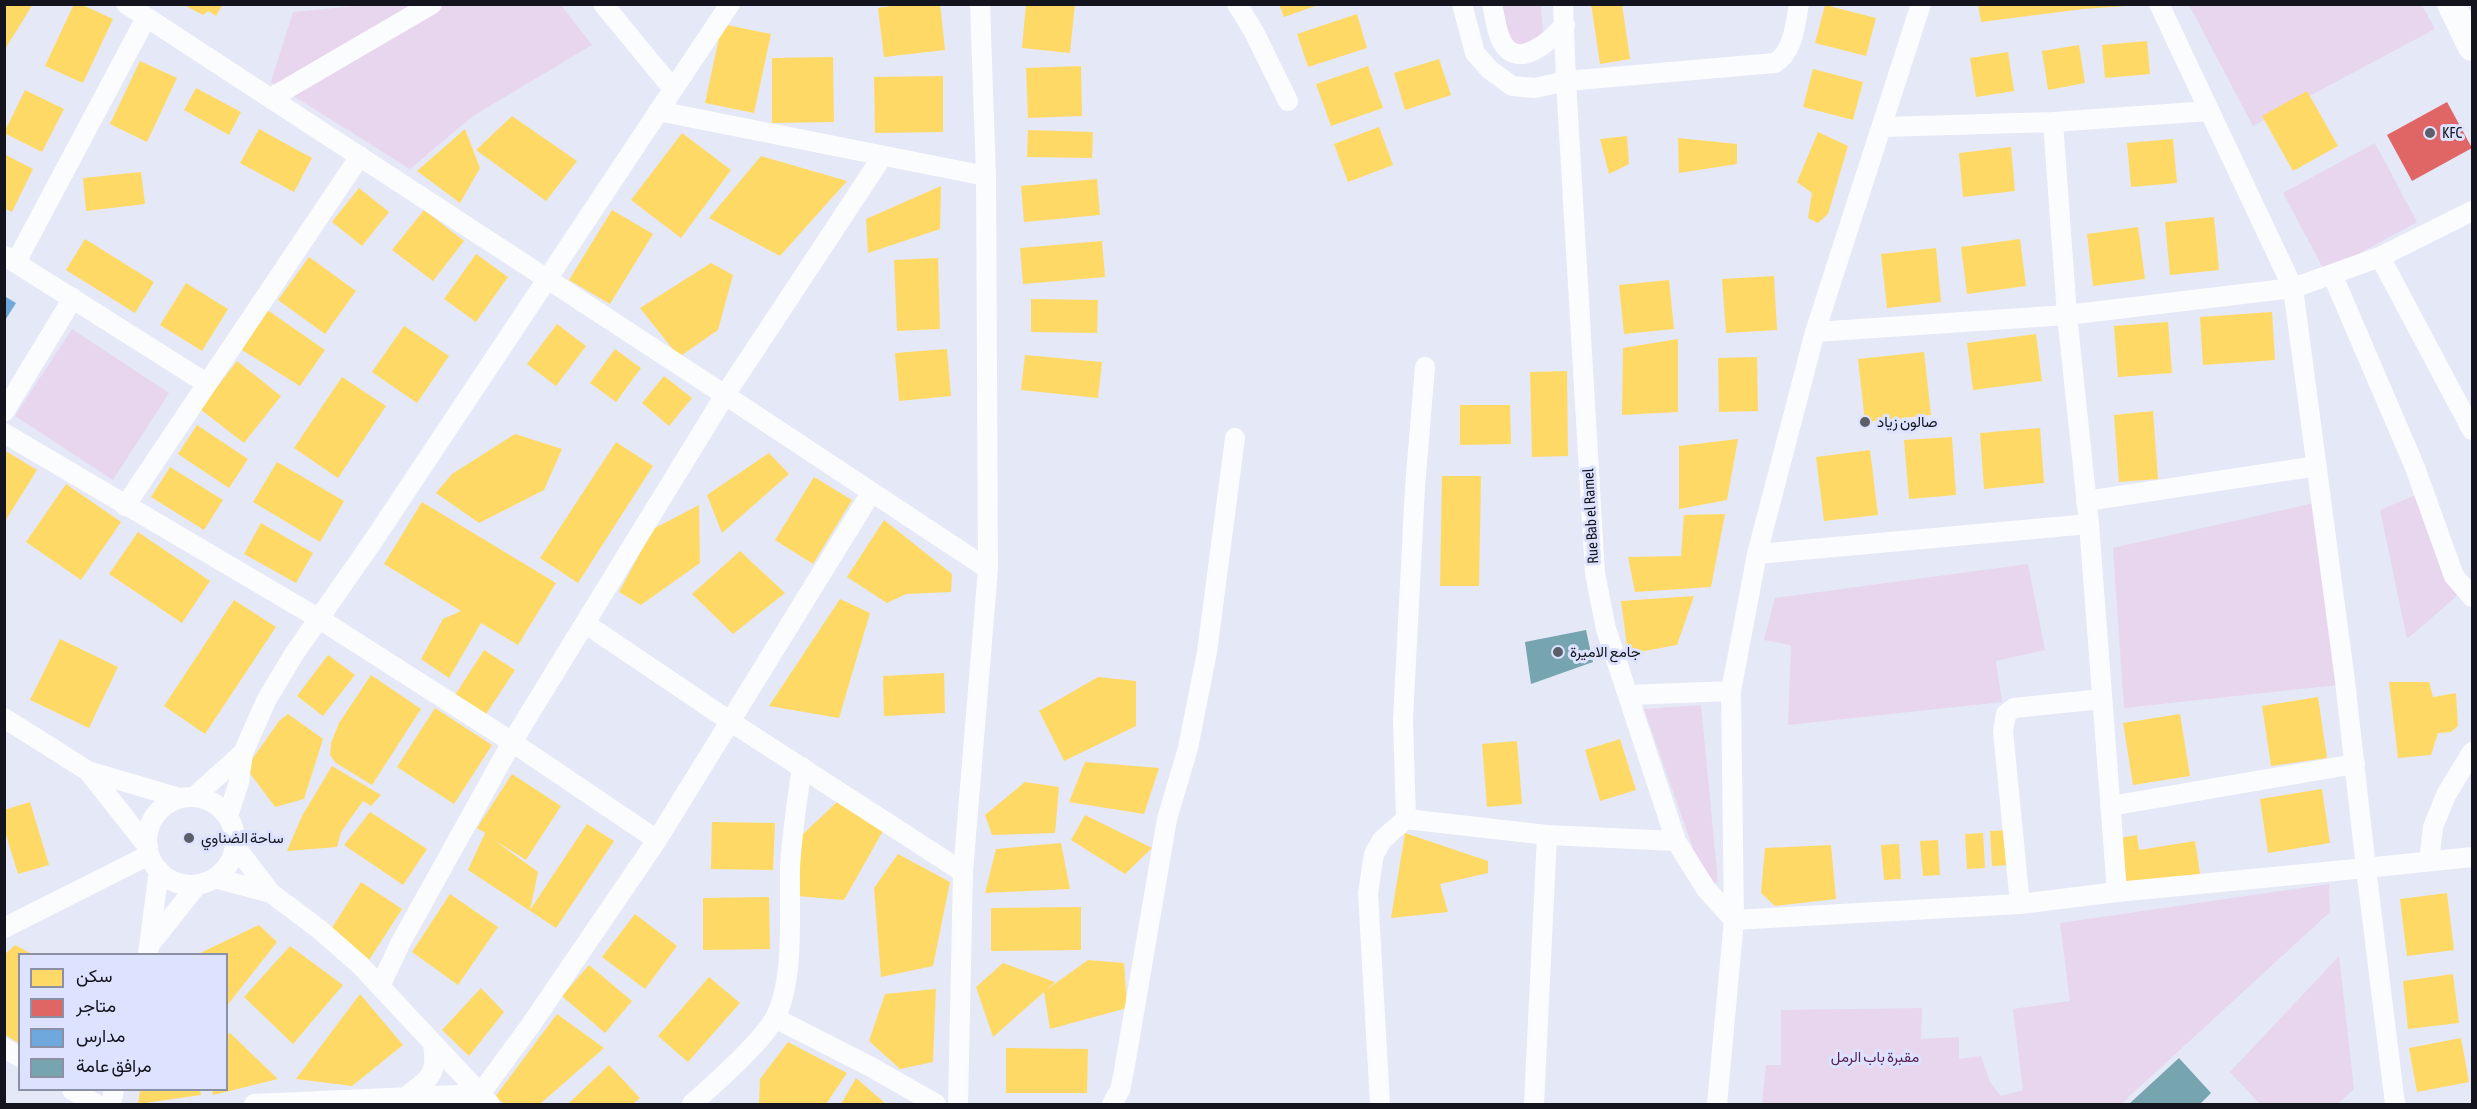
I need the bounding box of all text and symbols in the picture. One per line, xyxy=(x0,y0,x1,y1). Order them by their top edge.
place label: KFC xyxy=(2442,124,2462,142)
marker: KFC xyxy=(2423,126,2437,140)
place label: صالون زياد xyxy=(1877,413,1938,431)
marker: صالون زياد xyxy=(1858,415,1872,429)
street label: Rue Bab el Ramel xyxy=(1580,468,1602,564)
place label: جامع الاميرة xyxy=(1570,643,1641,661)
marker: جامع الاميرة xyxy=(1551,645,1565,659)
place label: ساحة الضناوي xyxy=(201,829,284,847)
marker: ساحة الضناوي xyxy=(182,831,196,845)
legend xyxy=(18,953,228,1091)
text: سكن xyxy=(76,965,112,986)
text: متاجر xyxy=(76,995,116,1016)
text: مدارس xyxy=(76,1025,125,1046)
park label: مقبرة باب الرمل xyxy=(1831,1048,1919,1066)
text: مرافق عامة xyxy=(76,1055,152,1076)

